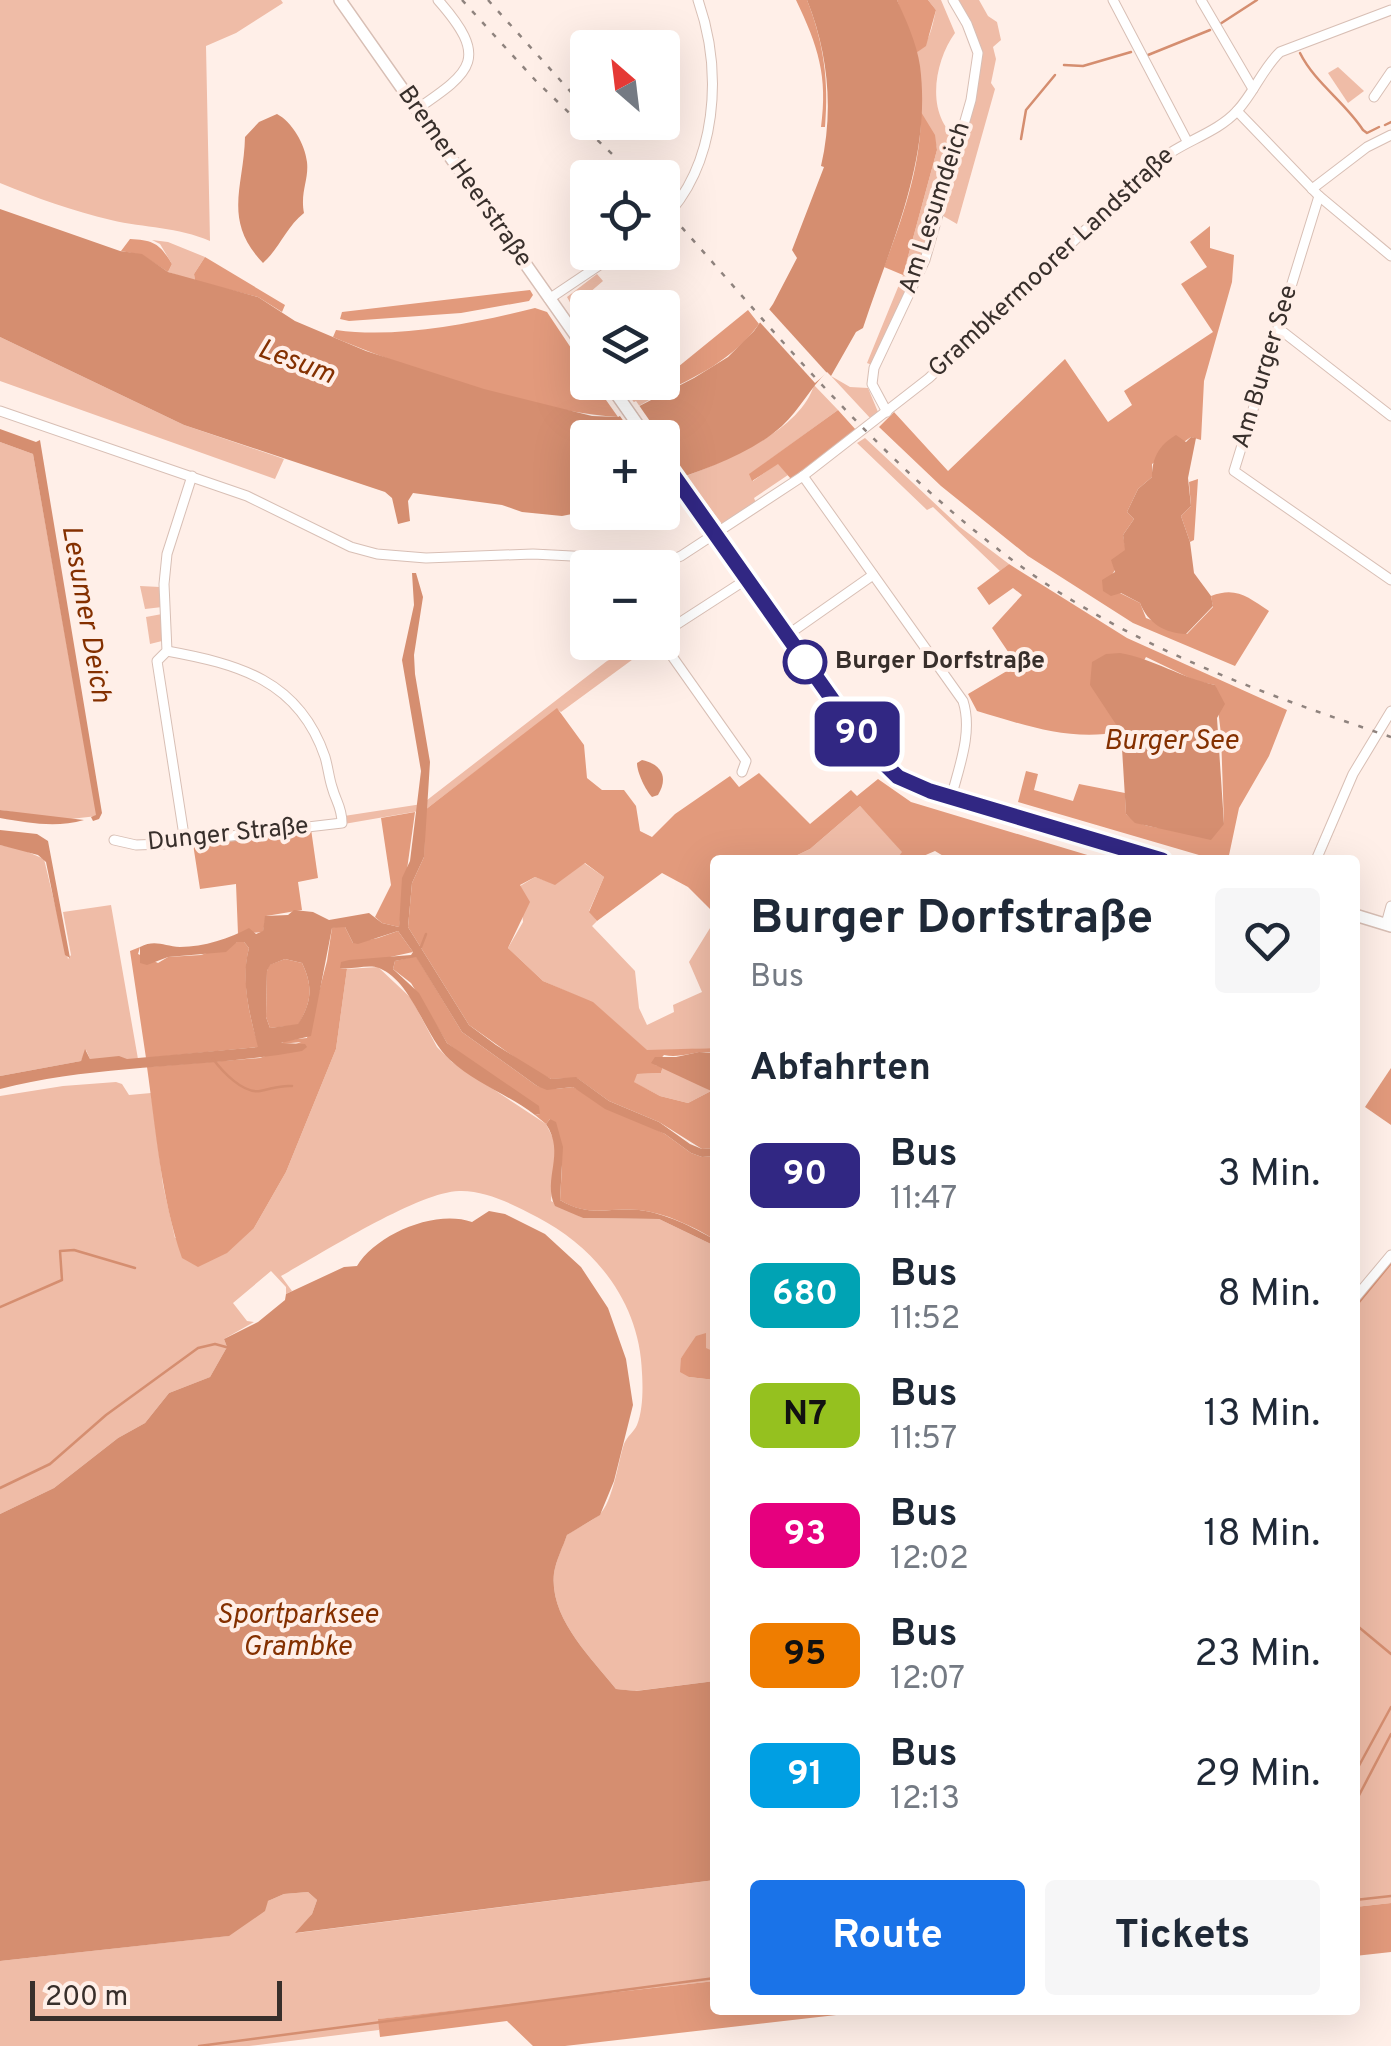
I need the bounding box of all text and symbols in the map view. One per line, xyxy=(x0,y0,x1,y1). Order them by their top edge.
north arrow xyxy=(570,30,680,140)
map controls xyxy=(570,30,680,660)
street label: Bremer Heerstraße xyxy=(389,80,539,274)
street label: Am Lesumdeich xyxy=(893,118,979,298)
street label: Grambkermoorer Landstraße xyxy=(922,141,1182,385)
button: locate xyxy=(570,160,680,270)
street label: Am Burger See xyxy=(1226,282,1306,452)
button: layers xyxy=(570,290,680,400)
water label: Lesum xyxy=(252,332,340,394)
button: + xyxy=(570,420,680,530)
water label: Lesumer Deich xyxy=(52,522,118,706)
button: − xyxy=(570,550,680,660)
marker: Burger Dorfstraße xyxy=(784,641,826,683)
place label: Burger Dorfstraße xyxy=(835,646,1045,678)
line badge: 90 xyxy=(812,702,902,766)
text: 90 xyxy=(835,712,879,756)
water label: Burger See xyxy=(1104,724,1239,760)
street label: Dunger Straße xyxy=(146,811,310,859)
button: heart xyxy=(1215,888,1320,993)
text: Burger Dorfstraße xyxy=(750,890,1153,950)
text: Bus xyxy=(750,958,804,998)
text: Abfahrten xyxy=(750,1045,931,1094)
text: Bus xyxy=(890,1131,957,1180)
text: 3 Min. xyxy=(1218,1151,1320,1200)
text: 90 xyxy=(783,1153,827,1197)
text: 11:47 xyxy=(890,1180,957,1220)
text: Bus xyxy=(890,1251,957,1300)
text: 8 Min. xyxy=(1217,1271,1320,1320)
text: 680 xyxy=(772,1273,838,1317)
text: 11:52 xyxy=(890,1300,960,1340)
text: Bus xyxy=(890,1371,957,1420)
text: 13 Min. xyxy=(1204,1391,1320,1440)
text: N7 xyxy=(783,1393,827,1437)
text: 11:57 xyxy=(890,1420,957,1460)
text: Bus xyxy=(890,1491,957,1540)
text: 18 Min. xyxy=(1203,1511,1320,1560)
text: 93 xyxy=(784,1513,826,1557)
text: 12:02 xyxy=(890,1540,969,1580)
water label: Sportparksee Grambke xyxy=(216,1598,378,1666)
text: Bus xyxy=(890,1611,957,1660)
text: 23 Min. xyxy=(1195,1631,1320,1680)
text: 95 xyxy=(784,1633,826,1677)
text: 12:07 xyxy=(890,1660,965,1700)
text: Bus xyxy=(890,1731,957,1780)
text: 29 Min. xyxy=(1195,1751,1320,1800)
text: 91 xyxy=(787,1753,823,1797)
text: 12:13 xyxy=(890,1780,960,1820)
button: Route xyxy=(750,1880,1025,1995)
button: Tickets xyxy=(1045,1880,1320,1995)
scale bar xyxy=(30,1976,282,2020)
text: 200 m xyxy=(45,1980,128,2016)

